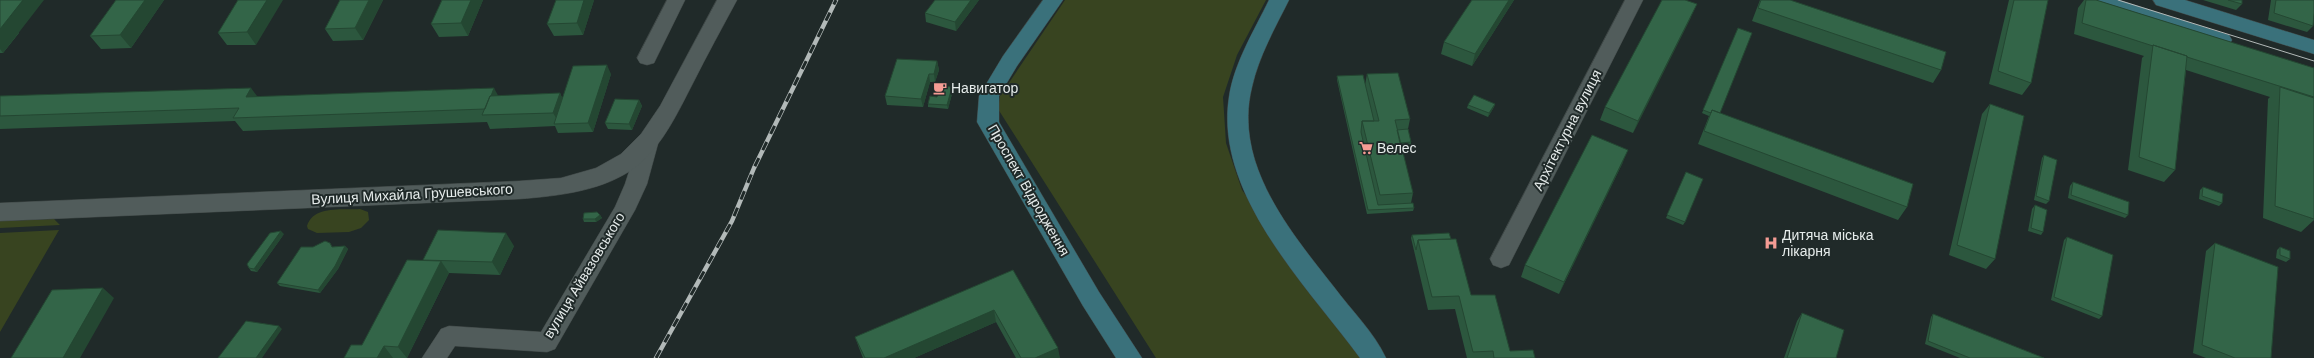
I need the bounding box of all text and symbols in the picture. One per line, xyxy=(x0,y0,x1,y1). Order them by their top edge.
street label: Архітектурна вулиця xyxy=(1530,67,1604,193)
cafe icon: Навигатор xyxy=(932,80,948,96)
place label: Навигатор xyxy=(951,80,1018,96)
street label: Проспект Відродження xyxy=(985,122,1073,258)
supermarket icon: Велес xyxy=(1358,140,1374,156)
place label: Велес xyxy=(1377,140,1417,156)
street label: Вулиця Михайла Грушевського xyxy=(311,181,513,207)
street label: вулиця Айвазовського xyxy=(540,209,628,341)
place label: Дитяча міська лікарня xyxy=(1782,227,1874,259)
hospital icon: Дитяча міська лікарня xyxy=(1763,235,1779,251)

